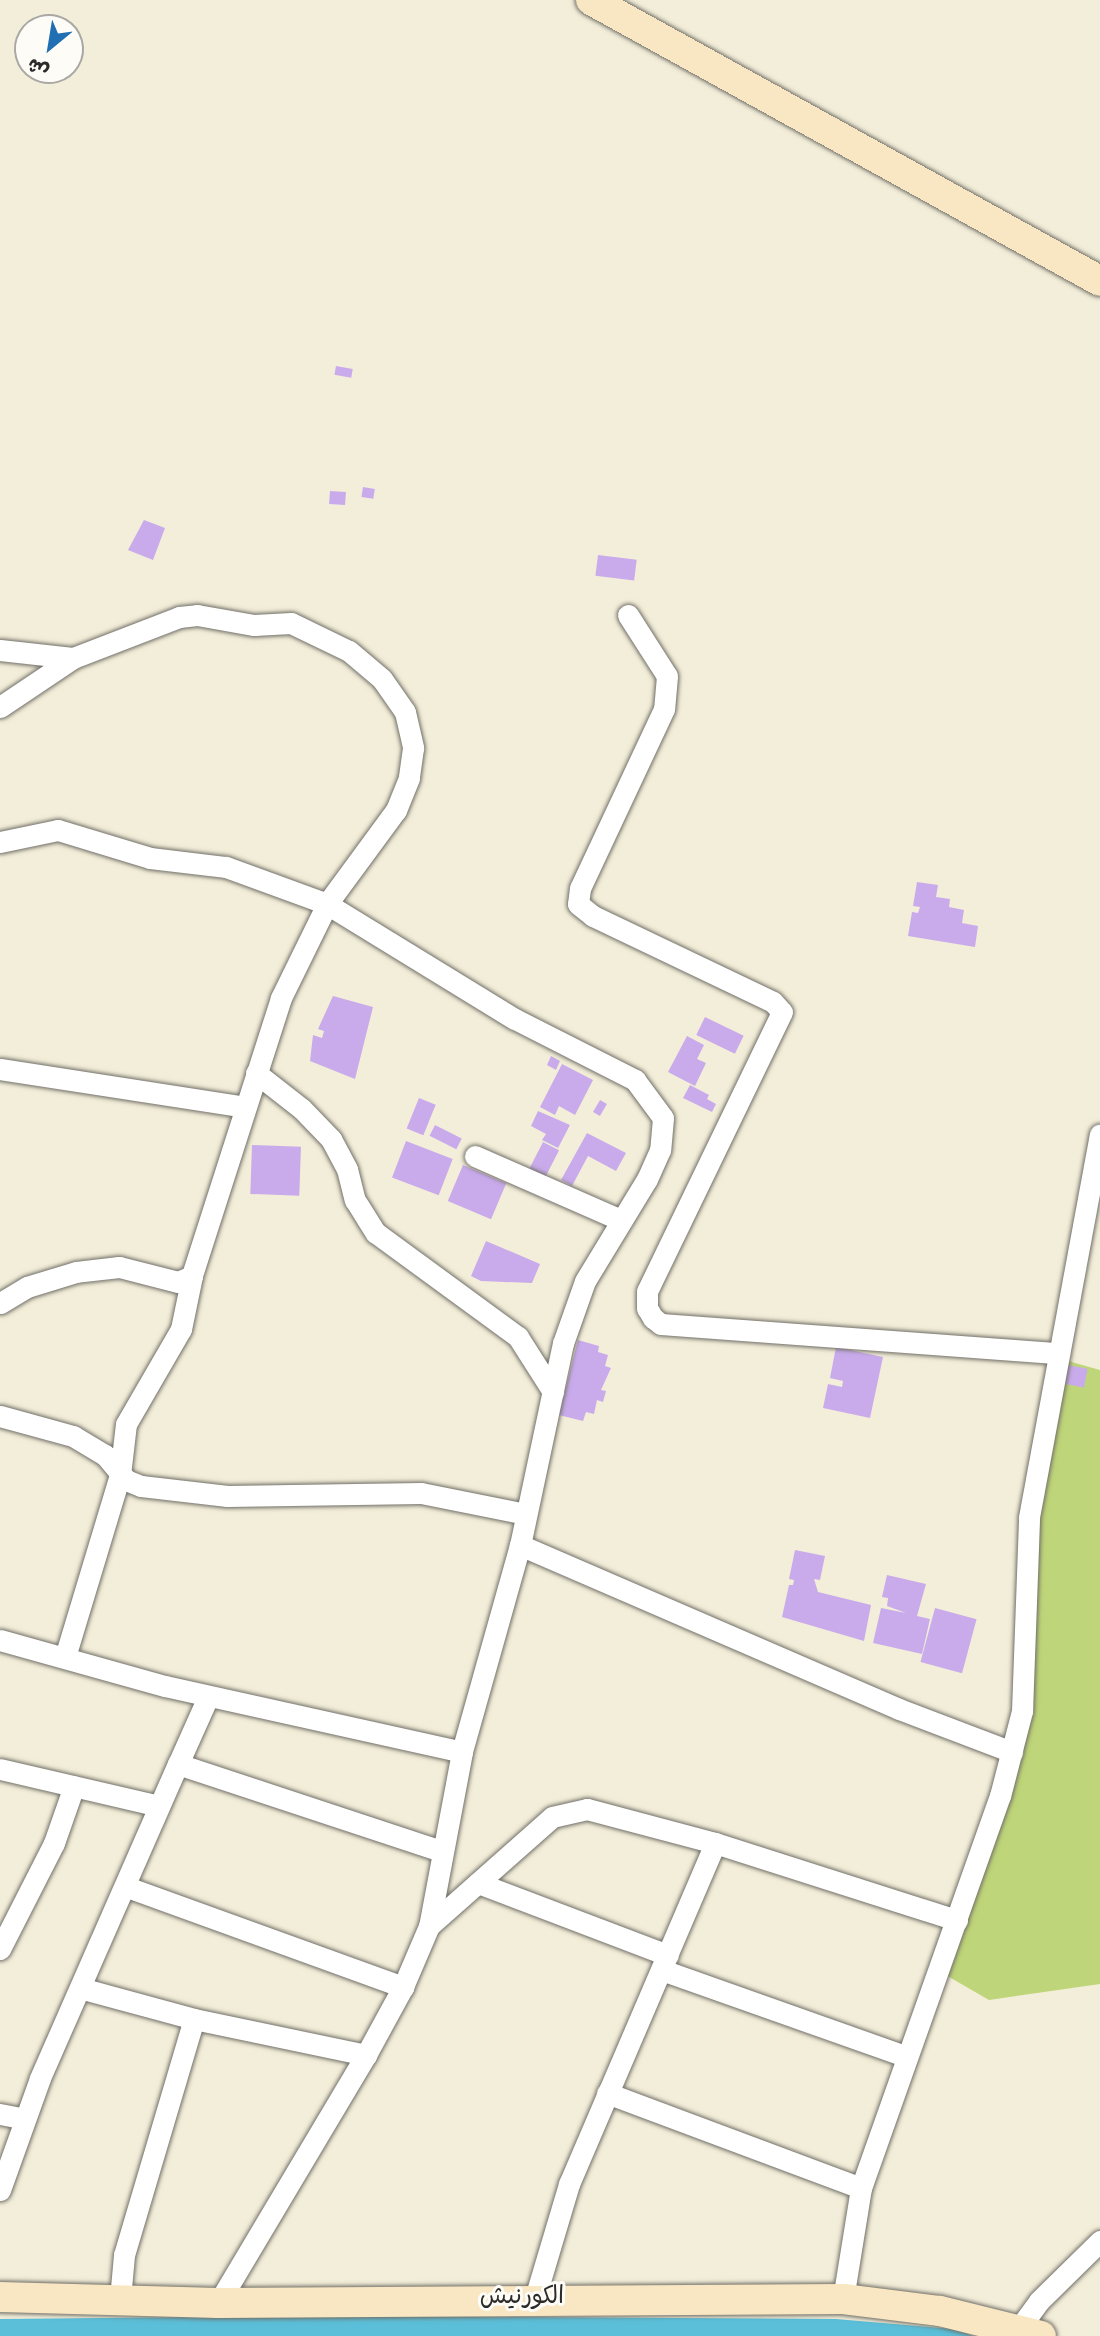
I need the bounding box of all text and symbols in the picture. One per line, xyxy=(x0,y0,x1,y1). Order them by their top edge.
north arrow xyxy=(14,14,84,84)
text: ش xyxy=(23,49,55,83)
street label: الكورنيش xyxy=(480,2285,564,2313)

